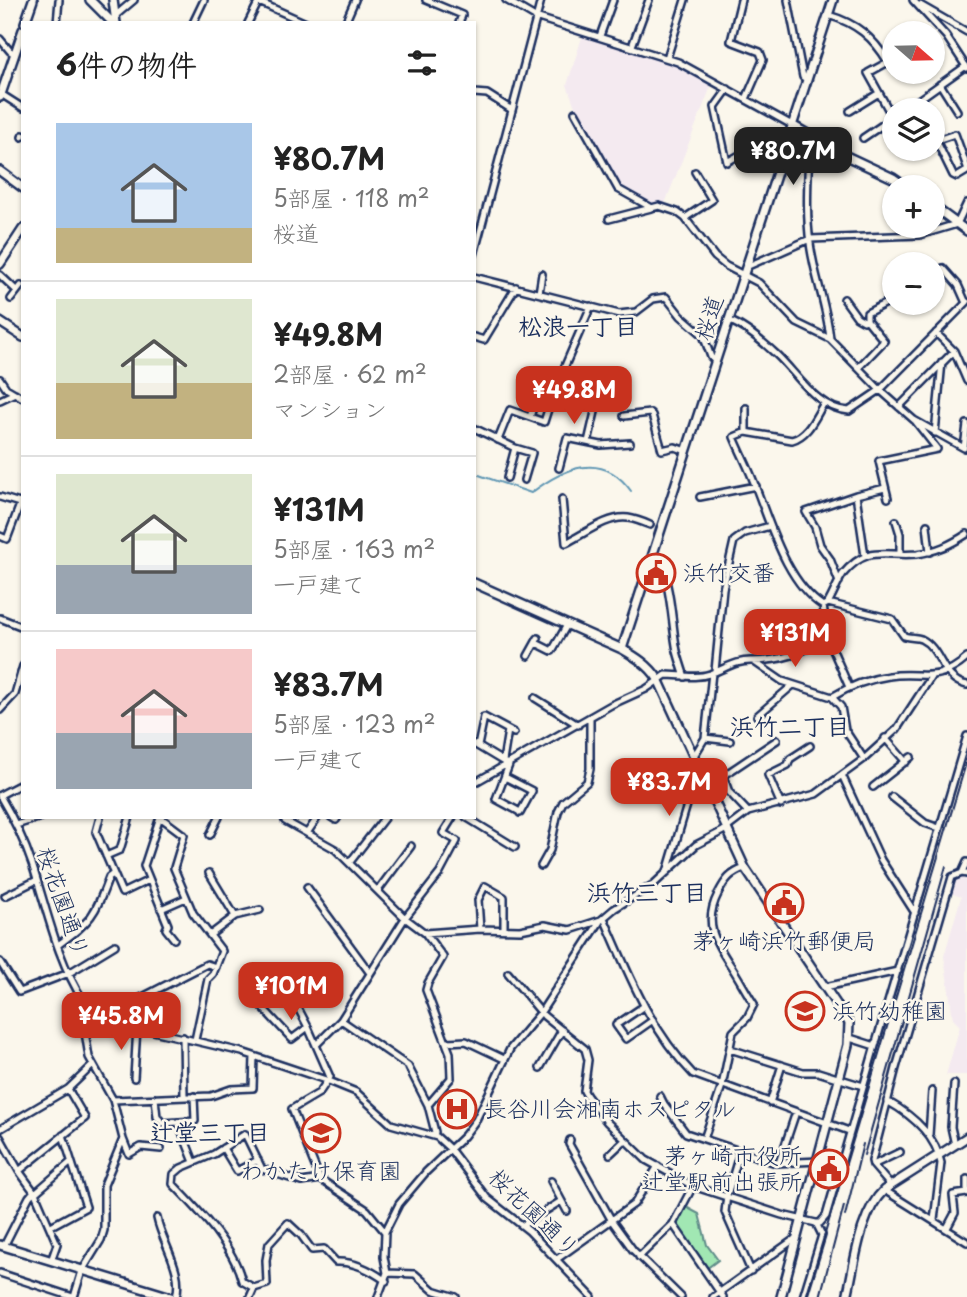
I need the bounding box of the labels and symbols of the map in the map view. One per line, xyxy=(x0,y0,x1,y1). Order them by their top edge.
north arrow xyxy=(882,21,945,84)
pin: ¥80.7M xyxy=(736,128,850,187)
street label: 桜道 xyxy=(684,290,731,345)
district label: 松浪一丁目 xyxy=(518,307,638,343)
pin: ¥49.8M xyxy=(517,366,631,426)
public building icon: 浜竹交番 xyxy=(635,552,677,594)
place label: 浜竹交番 xyxy=(683,554,775,589)
pin: ¥131M xyxy=(746,610,844,669)
district label: 浜竹二丁目 xyxy=(730,707,850,743)
pin: ¥83.7M xyxy=(612,758,726,818)
street label: 桜花園通り xyxy=(29,841,100,962)
district label: 浜竹三丁目 xyxy=(587,873,707,909)
public building icon: 茅ヶ崎浜竹郵便局 xyxy=(763,882,805,924)
place label: 茅ヶ崎浜竹郵便局 xyxy=(692,922,876,957)
pin: ¥101M xyxy=(242,962,340,1022)
school or university icon: 浜竹幼稚園 xyxy=(784,990,826,1032)
pin: ¥45.8M xyxy=(64,992,178,1052)
place label: 浜竹幼稚園 xyxy=(832,992,947,1027)
hospital icon: 長谷川会湘南ホスピタル xyxy=(436,1088,478,1130)
place label: 長谷川会湘南ホスピタル xyxy=(484,1090,737,1125)
school or university icon: わかたけ保育園 xyxy=(300,1112,342,1154)
district label: 辻堂三丁目 xyxy=(150,1113,270,1149)
place label: 茅ヶ崎市役所 辻堂駅前出張所 xyxy=(641,1137,802,1198)
public building icon: 茅ヶ崎市役所 辻堂駅前出張所 xyxy=(808,1148,850,1190)
place label: わかたけ保育園 xyxy=(241,1152,402,1187)
street label: 桜花園通り xyxy=(482,1159,589,1264)

